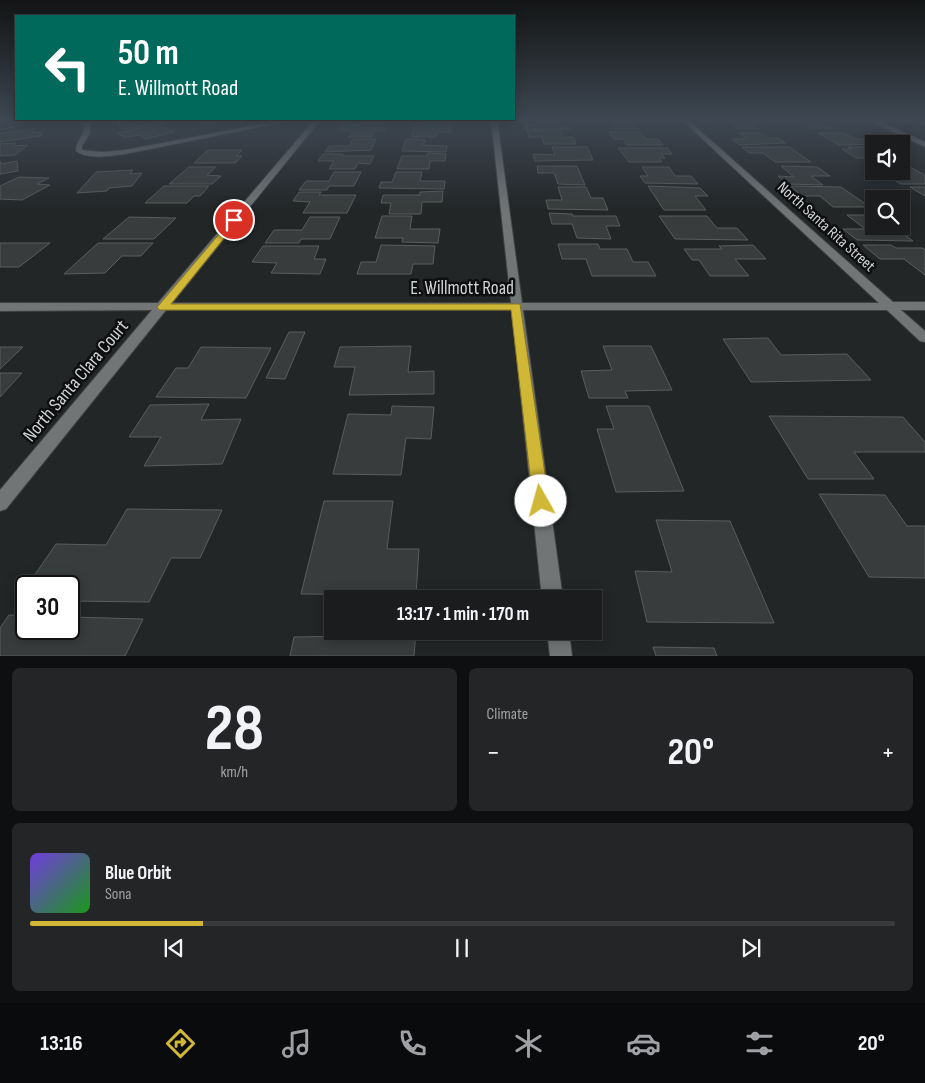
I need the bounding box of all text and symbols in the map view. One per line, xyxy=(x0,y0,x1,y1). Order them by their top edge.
text: 50 m xyxy=(118,32,179,75)
icon: left xyxy=(35,35,100,100)
text: E. Willmott Road xyxy=(118,75,238,102)
map controls xyxy=(865,135,910,235)
button: sound xyxy=(865,135,910,180)
street label: North Santa Rita Street xyxy=(773,178,879,276)
button: search xyxy=(865,190,910,235)
pin xyxy=(213,199,255,241)
icon: arrive xyxy=(220,206,248,234)
street label: E. Willmott Road xyxy=(410,277,514,300)
street label: North Santa Clara Court xyxy=(18,315,134,447)
position arrow xyxy=(514,474,566,526)
speed limit sign: 30 xyxy=(15,575,80,640)
text: 13:17 · 1 min · 170 m xyxy=(397,603,529,626)
text: 28 xyxy=(205,691,264,769)
text: Climate xyxy=(487,705,528,724)
text: 20° xyxy=(667,730,714,775)
text: − xyxy=(487,736,500,769)
text: + xyxy=(881,736,895,769)
text: km/h xyxy=(220,763,248,782)
text: Blue Orbit xyxy=(105,862,171,885)
text: Sona xyxy=(105,885,132,904)
icon: previous xyxy=(160,934,188,962)
icon: pause xyxy=(448,934,476,962)
icon: next xyxy=(737,934,765,962)
icon: directions xyxy=(163,1026,198,1061)
icon: music xyxy=(279,1026,314,1061)
icon: phone xyxy=(395,1026,430,1061)
icon: climate xyxy=(511,1026,546,1061)
icon: car xyxy=(626,1026,661,1061)
icon: filters xyxy=(742,1026,777,1061)
text: 13:16 xyxy=(40,1030,83,1057)
text: 20° xyxy=(858,1030,885,1057)

